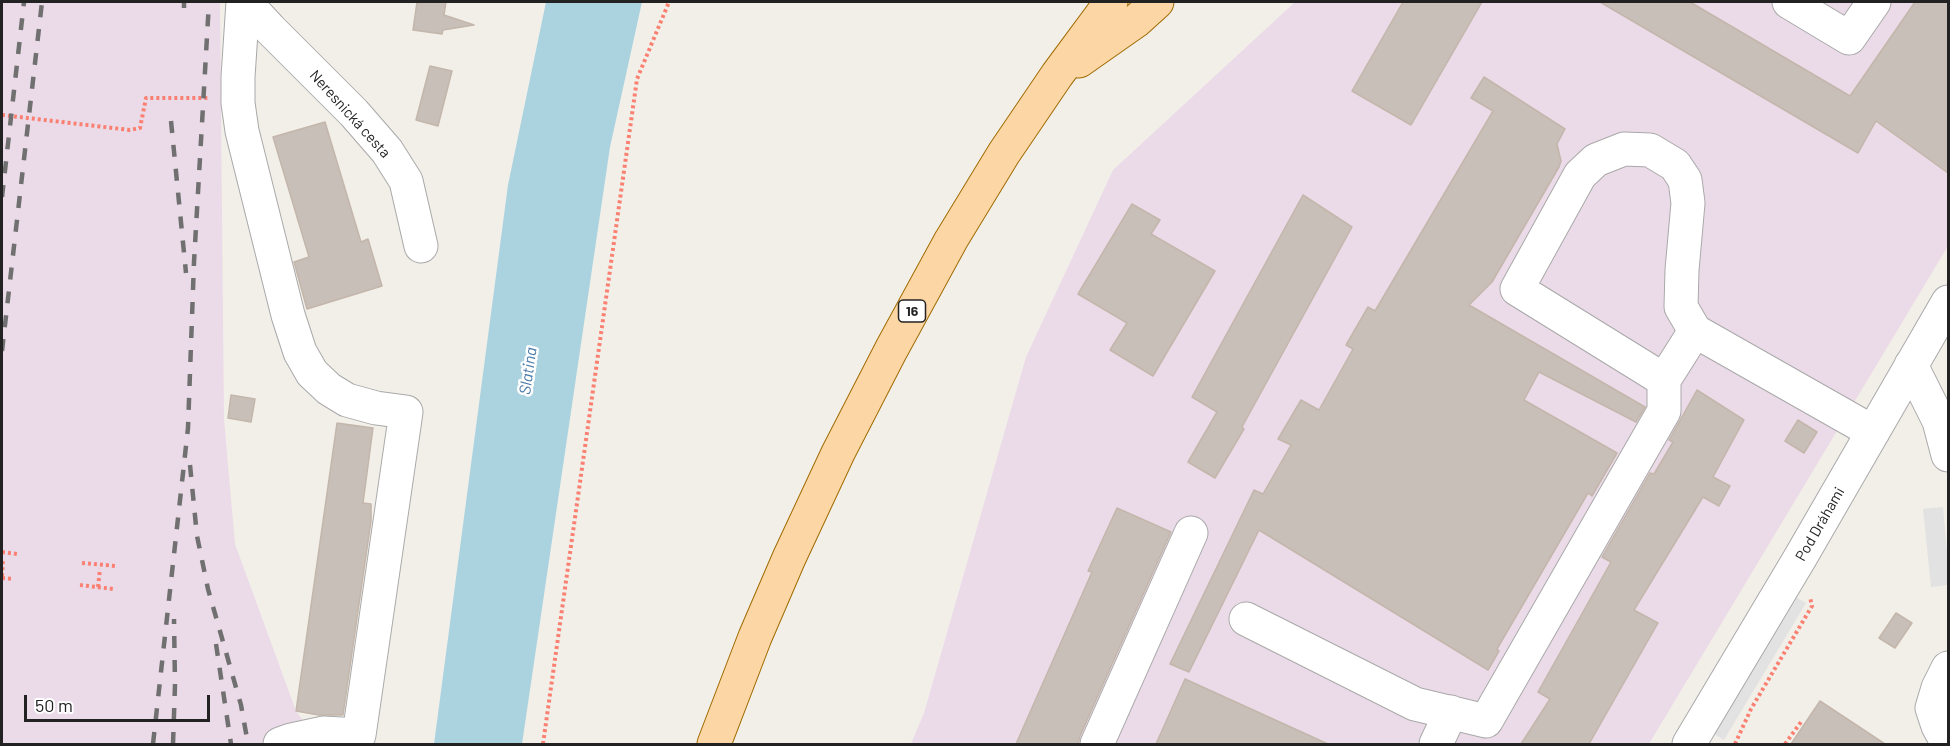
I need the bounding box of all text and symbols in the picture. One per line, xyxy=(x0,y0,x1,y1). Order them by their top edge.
street label: Neresnická cesta xyxy=(306,66,394,162)
road number: 16 xyxy=(898,300,926,322)
water label: Slatina xyxy=(515,346,541,396)
street label: Pod Dráhami xyxy=(1792,484,1848,564)
scale bar xyxy=(27,683,213,721)
text: 50 m xyxy=(35,694,73,716)

